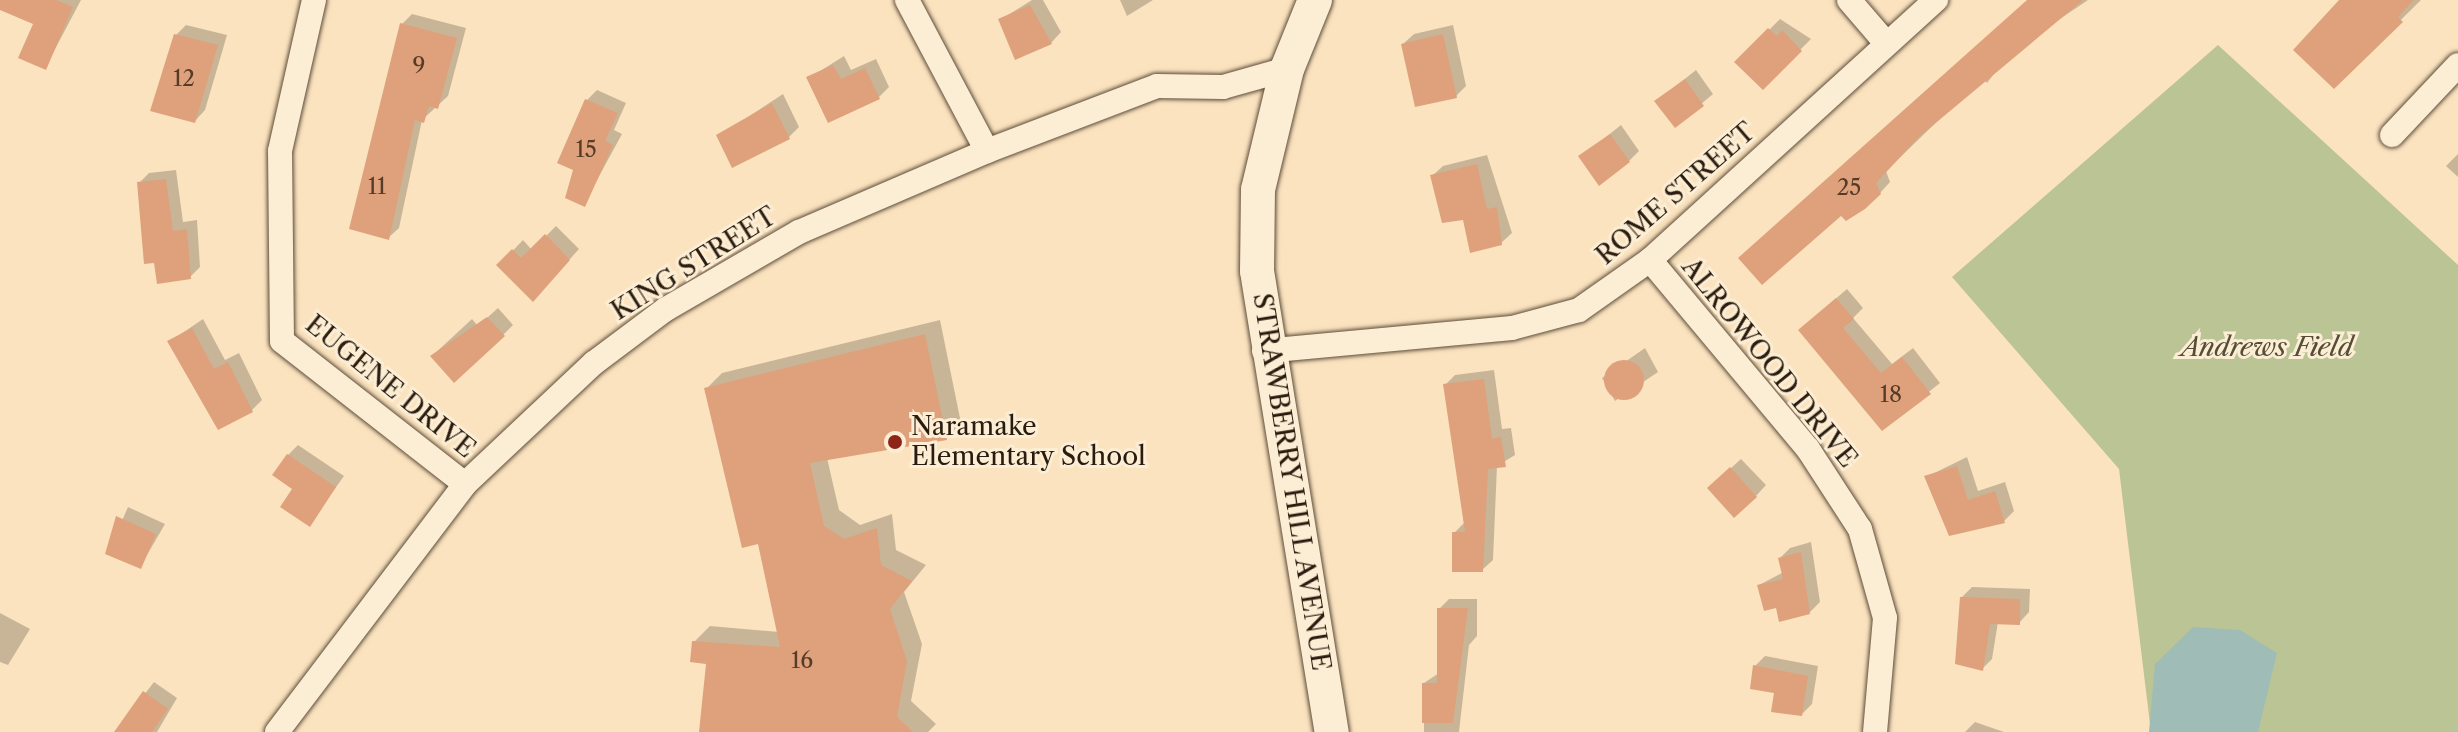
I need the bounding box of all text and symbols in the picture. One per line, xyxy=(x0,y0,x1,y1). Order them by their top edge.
house number: 9 xyxy=(413,53,425,79)
house number: 12 xyxy=(173,66,195,92)
street label: ROME STREET xyxy=(1590,116,1762,272)
house number: 15 xyxy=(575,137,597,163)
house number: 11 xyxy=(368,174,386,200)
house number: 25 xyxy=(1837,175,1861,201)
street label: KING STREET xyxy=(606,201,782,327)
street label: ALROWOOD DRIVE xyxy=(1675,252,1863,474)
street label: STRAWBERRY HILL AVENUE xyxy=(1246,290,1336,674)
street label: EUGENE DRIVE xyxy=(299,309,481,465)
park label: Andrews Field xyxy=(2181,332,2353,364)
house number: 18 xyxy=(1880,382,1902,408)
place label: Naramake Elementary School xyxy=(911,411,1147,472)
marker: Naramake Elementary School xyxy=(886,433,904,451)
house number: 16 xyxy=(791,648,813,674)

